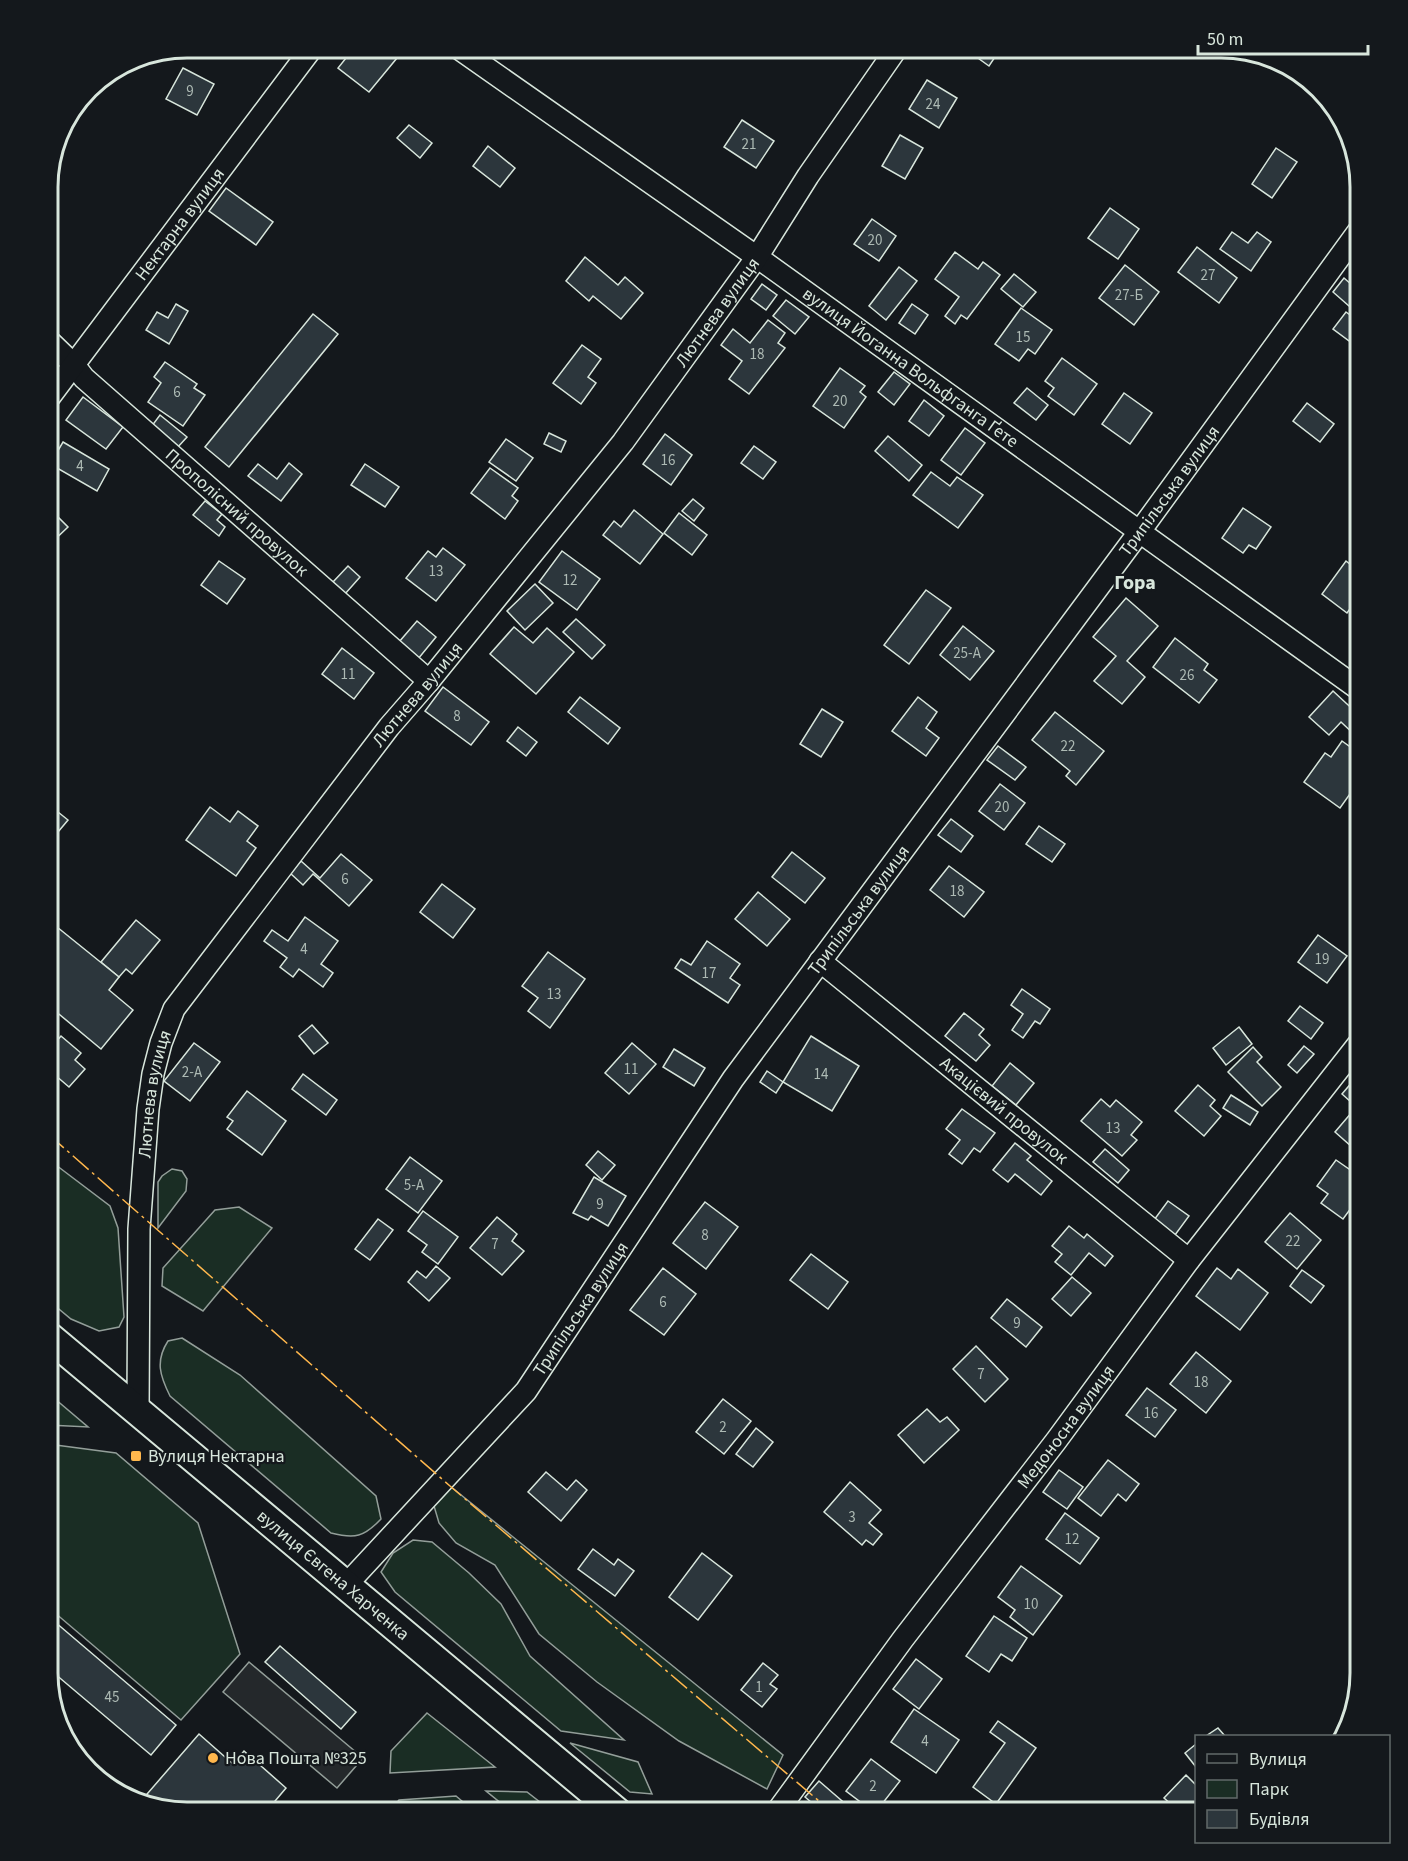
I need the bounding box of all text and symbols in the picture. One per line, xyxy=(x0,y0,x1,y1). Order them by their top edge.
scale bar xyxy=(1198,18,1368,56)
text: 50 m xyxy=(1207,27,1243,52)
house number: 9 xyxy=(186,81,194,102)
house number: 24 xyxy=(926,94,941,115)
house number: 21 xyxy=(742,134,756,155)
street label: Нектарна вулиця xyxy=(129,163,231,286)
house number: 20 xyxy=(868,230,882,251)
street label: Лютнева вулиця xyxy=(669,252,766,372)
house number: 27 xyxy=(1201,265,1215,286)
street label: вулиця Йоганна Вольфганга Ґете xyxy=(797,282,1024,454)
house number: 27-Б xyxy=(1115,285,1143,306)
house number: 15 xyxy=(1016,327,1030,348)
house number: 18 xyxy=(750,344,764,365)
house number: 6 xyxy=(173,382,181,403)
house number: 20 xyxy=(833,391,847,412)
street label: Трипільська вулиця xyxy=(1113,420,1226,562)
street label: Прополісний провулок xyxy=(160,443,314,582)
house number: 16 xyxy=(661,450,675,471)
house number: 4 xyxy=(76,456,84,477)
house number: 13 xyxy=(429,561,443,582)
district label: Гора xyxy=(1114,569,1156,597)
house number: 12 xyxy=(563,570,577,591)
street label: Лютнева вулиця xyxy=(366,637,469,752)
house number: 25-А xyxy=(953,643,982,664)
house number: 11 xyxy=(341,664,355,685)
house number: 26 xyxy=(1180,665,1194,686)
house number: 8 xyxy=(453,706,461,727)
house number: 22 xyxy=(1061,736,1075,757)
house number: 20 xyxy=(995,797,1009,818)
street label: Трипільська вулиця xyxy=(802,840,916,981)
house number: 6 xyxy=(341,869,349,890)
house number: 18 xyxy=(950,881,964,902)
house number: 4 xyxy=(300,939,308,960)
house number: 19 xyxy=(1315,949,1329,970)
house number: 17 xyxy=(702,963,716,984)
house number: 13 xyxy=(547,984,561,1005)
street label: Лютнева вулиця xyxy=(132,1026,178,1159)
street label: Акацієвий провулок xyxy=(934,1051,1073,1170)
house number: 11 xyxy=(624,1059,638,1080)
house number: 2-А xyxy=(182,1062,203,1083)
house number: 14 xyxy=(814,1064,829,1085)
house number: 13 xyxy=(1106,1118,1120,1139)
house number: 5-А xyxy=(404,1175,425,1196)
house number: 9 xyxy=(596,1194,604,1215)
house number: 8 xyxy=(701,1225,709,1246)
house number: 22 xyxy=(1286,1231,1300,1252)
house number: 7 xyxy=(491,1234,499,1255)
street label: Трипільська вулиця xyxy=(527,1237,635,1381)
house number: 6 xyxy=(659,1292,667,1313)
house number: 9 xyxy=(1013,1313,1021,1334)
street label: Медоносна вулиця xyxy=(1012,1360,1121,1494)
house number: 7 xyxy=(977,1364,985,1385)
house number: 18 xyxy=(1194,1372,1208,1393)
house number: 16 xyxy=(1144,1403,1158,1424)
house number: 2 xyxy=(719,1417,727,1438)
place label: Вулиця Нектарна xyxy=(148,1444,285,1469)
marker: Вулиця Нектарна xyxy=(129,1449,143,1463)
street label: вулиця Євгена Харченка xyxy=(251,1504,415,1646)
house number: 3 xyxy=(848,1507,856,1528)
house number: 12 xyxy=(1065,1529,1079,1550)
house number: 10 xyxy=(1024,1594,1038,1615)
house number: 1 xyxy=(755,1677,763,1698)
house number: 45 xyxy=(105,1687,119,1708)
house number: 4 xyxy=(921,1731,929,1752)
legend xyxy=(1195,1735,1390,1843)
place label: Нова Пошта №325 xyxy=(225,1746,367,1771)
text: Вулиця xyxy=(1249,1747,1307,1772)
marker: Нова Пошта №325 xyxy=(206,1751,220,1765)
house number: 2 xyxy=(869,1776,877,1797)
text: Парк xyxy=(1249,1777,1289,1802)
text: Будівля xyxy=(1249,1807,1309,1832)

